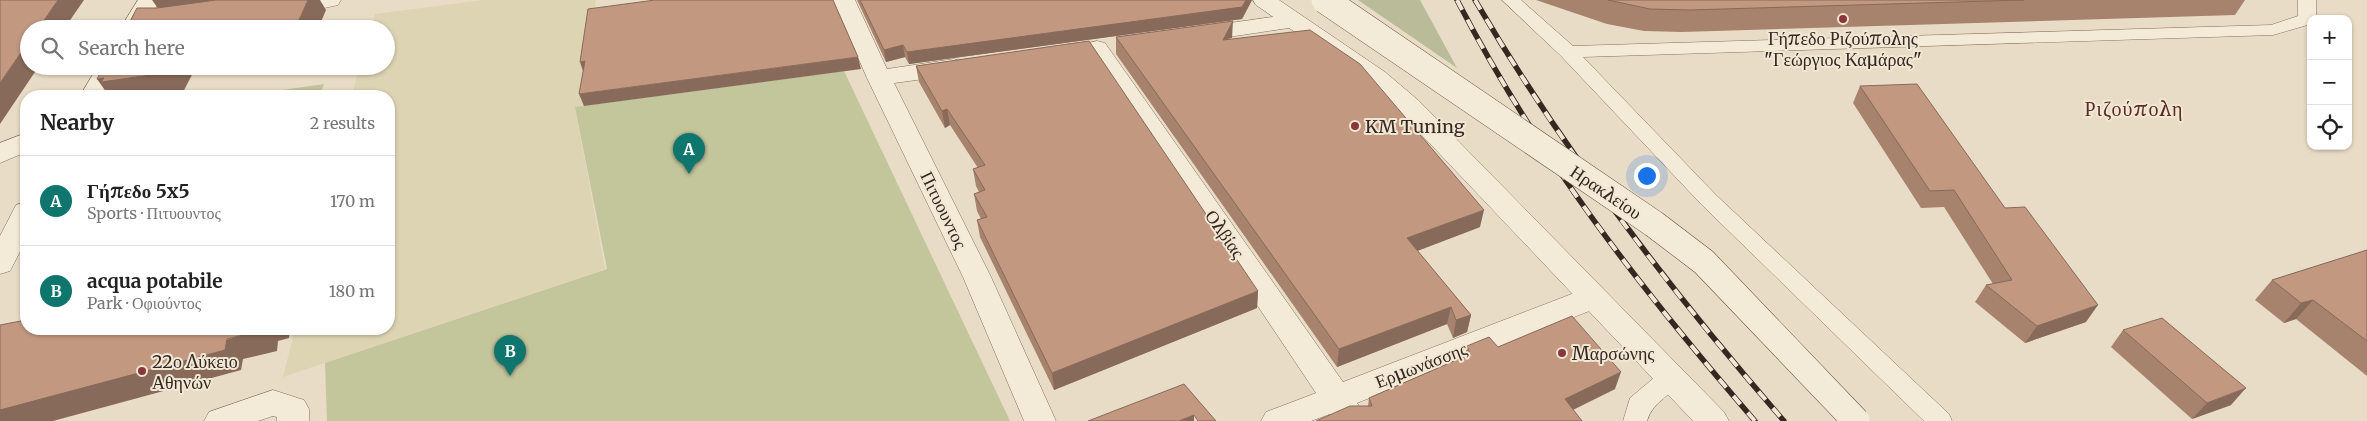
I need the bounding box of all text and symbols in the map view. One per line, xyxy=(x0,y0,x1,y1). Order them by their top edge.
marker: Γήπεδο Ριζούπολης "Γεώργιος Καμάρας" xyxy=(1837,13,1849,25)
map controls xyxy=(2307,15,2352,150)
button: + xyxy=(2307,15,2352,60)
search box xyxy=(20,20,395,75)
place label: Γήπεδο Ριζούπολης "Γεώργιος Καμάρας" xyxy=(1764,27,1922,71)
icon: search xyxy=(38,34,66,62)
text: Search here xyxy=(78,36,185,60)
button: − xyxy=(2307,60,2352,105)
district label: Ριζούπολη xyxy=(2084,96,2184,121)
button: locate xyxy=(2307,105,2352,150)
text: Nearby xyxy=(40,109,114,136)
text: 2 results xyxy=(310,113,375,133)
place label: KM Tuning xyxy=(1365,115,1465,138)
marker: KM Tuning xyxy=(1349,120,1361,132)
pin: A xyxy=(673,133,705,174)
street label: Ηρακλείου xyxy=(1566,160,1646,224)
your location xyxy=(1634,163,1660,189)
street label: Πιτυουντος xyxy=(915,167,973,253)
text: Γήπεδο 5x5 xyxy=(87,179,190,203)
text: A xyxy=(50,191,62,211)
text: 170 m xyxy=(330,191,375,211)
text: Sports · Πιτυουντος xyxy=(87,203,221,223)
street label: Ολβίας xyxy=(1200,205,1250,263)
text: acqua potabile xyxy=(87,269,222,293)
text: B xyxy=(50,281,62,301)
text: 180 m xyxy=(329,281,375,301)
text: Park · Οφιούντος xyxy=(87,293,201,313)
pin: B xyxy=(494,335,526,376)
street label: Ερμωνάσσης xyxy=(1372,337,1470,393)
place label: Μαρσώνης xyxy=(1572,342,1654,365)
marker: Μαρσώνης xyxy=(1556,347,1568,359)
place label: 22ο Λύκειο Αθηνών xyxy=(152,350,238,394)
marker: 22ο Λύκειο Αθηνών xyxy=(136,365,148,377)

